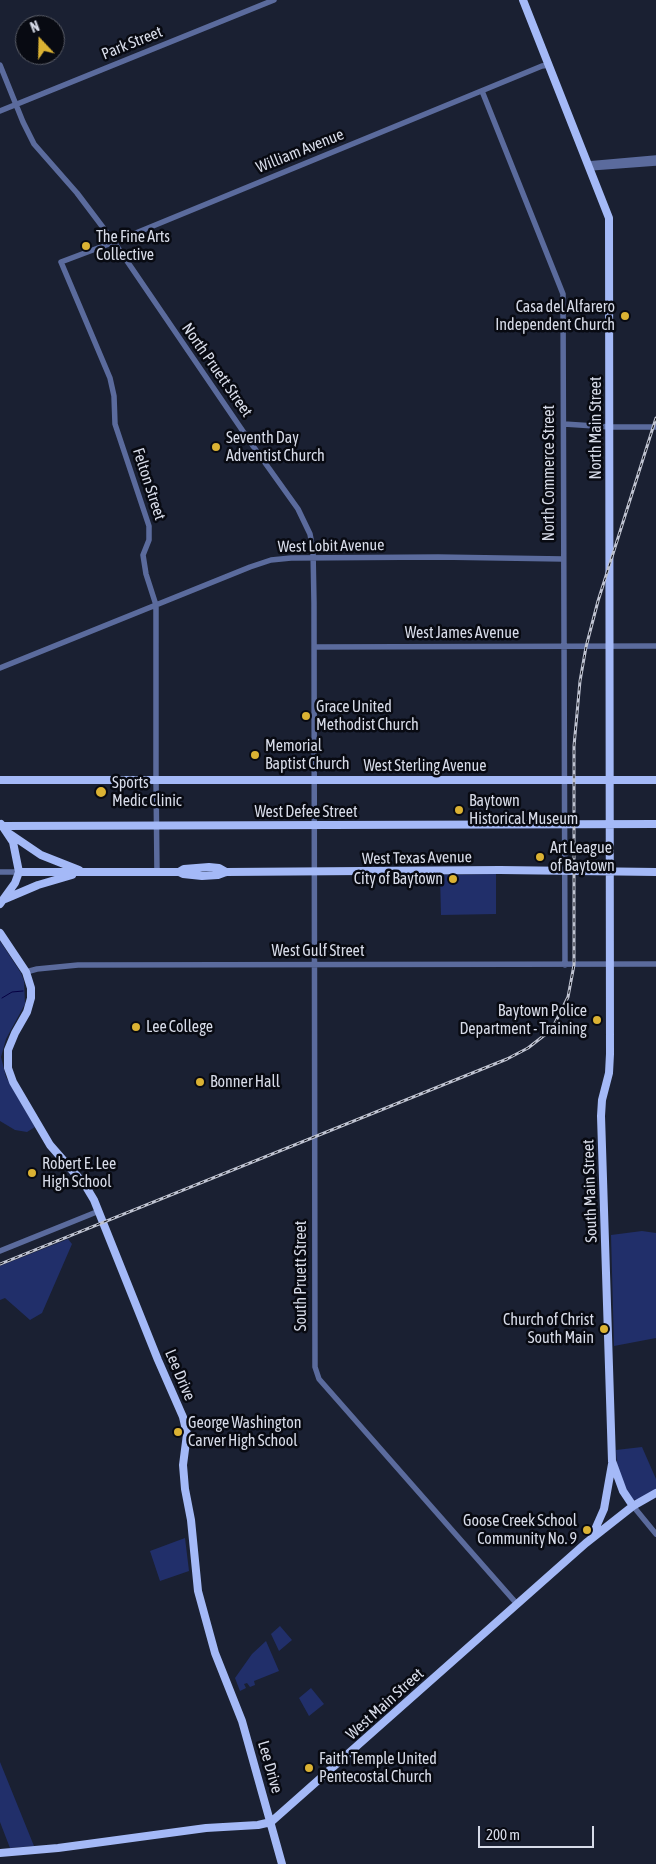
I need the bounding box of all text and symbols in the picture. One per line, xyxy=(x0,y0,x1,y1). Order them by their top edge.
north arrow xyxy=(15,15,65,65)
text: N xyxy=(28,18,42,36)
street label: Park Street xyxy=(99,22,165,64)
street label: William Avenue xyxy=(253,125,347,177)
place label: The Fine Arts Collective xyxy=(96,227,170,265)
marker: The Fine Arts Collective xyxy=(80,240,92,252)
place label: Casa del Alfarero Independent Church xyxy=(495,297,615,335)
marker: Casa del Alfarero Independent Church xyxy=(619,310,631,322)
street label: North Pruett Street xyxy=(178,319,256,421)
street label: North Main Street xyxy=(586,377,606,479)
street label: North Commerce Street xyxy=(539,405,559,541)
place label: Seventh Day Adventist Church xyxy=(226,428,325,466)
marker: Seventh Day Adventist Church xyxy=(210,441,222,453)
street label: Felton Street xyxy=(128,446,170,522)
street label: West Lobit Avenue xyxy=(277,535,385,557)
street label: West James Avenue xyxy=(405,623,519,643)
place label: Grace United Methodist Church xyxy=(316,697,419,735)
marker: Grace United Methodist Church xyxy=(300,710,312,722)
place label: Memorial Baptist Church xyxy=(265,736,349,774)
marker: Memorial Baptist Church xyxy=(249,749,261,761)
street label: West Sterling Avenue xyxy=(363,756,487,776)
place label: Sports Medic Clinic xyxy=(112,773,182,811)
marker: Sports Medic Clinic xyxy=(94,785,108,799)
place label: Baytown Historical Museum xyxy=(469,791,578,829)
street label: West Defee Street xyxy=(254,802,358,822)
marker: Baytown Historical Museum xyxy=(453,804,465,816)
place label: Art League of Baytown xyxy=(550,838,615,876)
street label: West Texas Avenue xyxy=(362,847,472,869)
marker: Art League of Baytown xyxy=(534,851,546,863)
place label: City of Baytown xyxy=(354,869,443,889)
marker: City of Baytown xyxy=(447,873,459,885)
street label: West Gulf Street xyxy=(272,941,364,961)
place label: Baytown Police Department - Training xyxy=(459,1001,587,1039)
marker: Baytown Police Department - Training xyxy=(591,1014,603,1026)
place label: Lee College xyxy=(146,1017,213,1037)
marker: Lee College xyxy=(130,1021,142,1033)
place label: Bonner Hall xyxy=(210,1072,280,1092)
marker: Bonner Hall xyxy=(194,1076,206,1088)
street label: South Main Street xyxy=(579,1139,601,1243)
place label: Robert E. Lee High School xyxy=(42,1154,116,1192)
marker: Robert E. Lee High School xyxy=(26,1167,38,1179)
street label: South Pruett Street xyxy=(291,1221,311,1331)
place label: Church of Christ South Main xyxy=(503,1310,594,1348)
marker: Church of Christ South Main xyxy=(598,1323,610,1335)
street label: Lee Drive xyxy=(161,1346,199,1404)
place label: George Washington Carver High School xyxy=(188,1413,301,1451)
marker: George Washington Carver High School xyxy=(172,1426,184,1438)
place label: Goose Creek School Community No. 9 xyxy=(463,1511,577,1549)
marker: Goose Creek School Community No. 9 xyxy=(581,1524,593,1536)
street label: West Main Street xyxy=(342,1664,428,1744)
street label: Lee Drive xyxy=(253,1738,287,1796)
place label: Faith Temple United Pentecostal Church xyxy=(319,1749,437,1787)
marker: Faith Temple United Pentecostal Church xyxy=(303,1762,315,1774)
scale bar xyxy=(481,1816,597,1848)
text: 200 m xyxy=(486,1826,520,1843)

